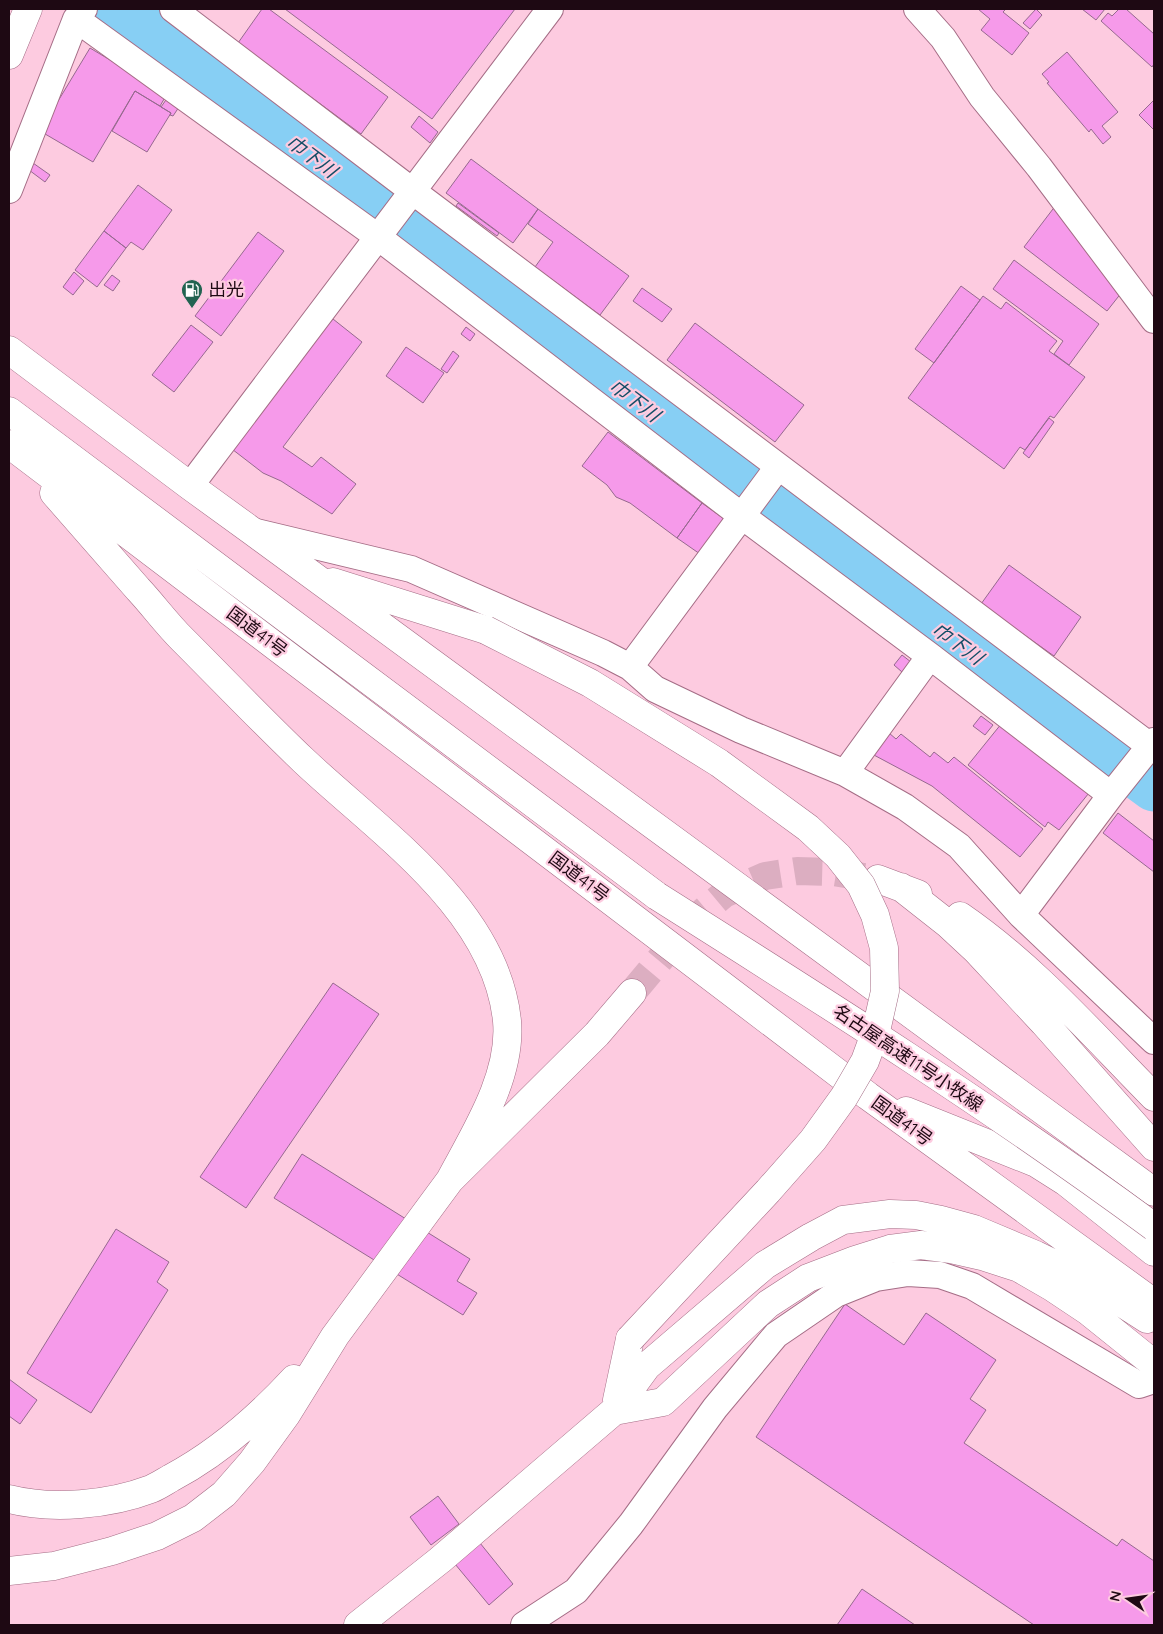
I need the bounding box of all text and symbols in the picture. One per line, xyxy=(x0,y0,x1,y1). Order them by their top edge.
water label: 巾下川 xyxy=(282,129,344,184)
fuel station icon: 出光 xyxy=(180,278,204,309)
place label: 出光 xyxy=(208,278,244,301)
water label: 巾下川 xyxy=(605,373,667,428)
street label: 国道41号 xyxy=(222,601,292,662)
water label: 巾下川 xyxy=(928,617,990,671)
street label: 国道41号 xyxy=(544,846,614,907)
street label: 名古屋高速11号小牧線 xyxy=(829,999,987,1116)
street label: 国道41号 xyxy=(867,1091,937,1150)
north arrow xyxy=(1103,1574,1153,1624)
text: N xyxy=(1105,1589,1125,1603)

